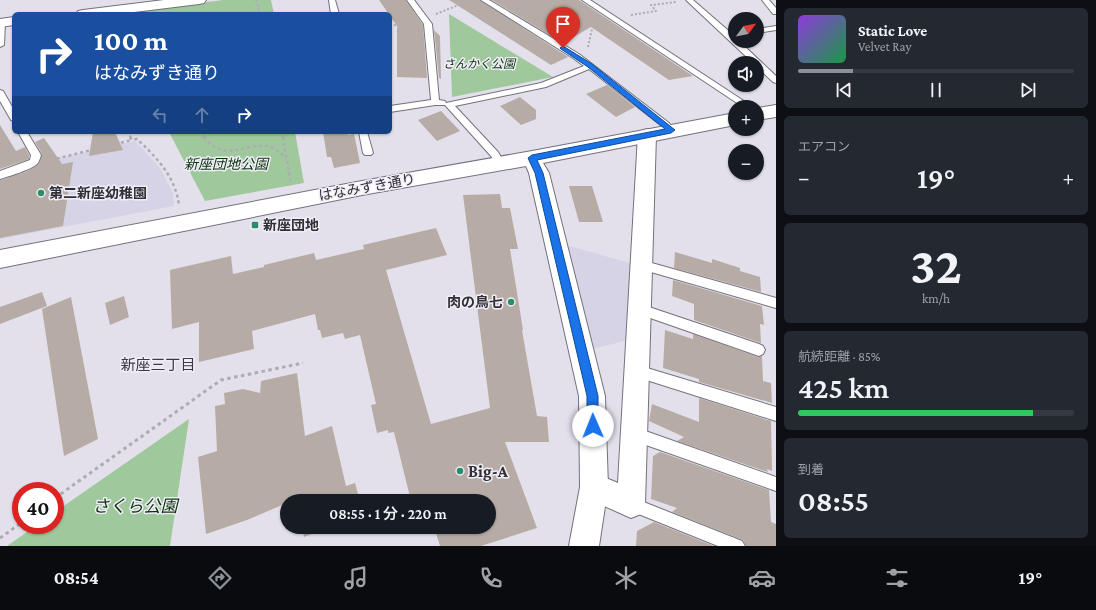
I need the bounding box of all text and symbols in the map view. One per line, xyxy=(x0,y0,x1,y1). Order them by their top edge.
pin xyxy=(546,7.0,580,48)
north arrow xyxy=(728,12,764,48)
map controls xyxy=(728,12,764,180)
icon: arrive xyxy=(552,13,574,35)
text: Static Love xyxy=(858,23,927,39)
text: 100 m xyxy=(94,25,168,56)
icon: right xyxy=(28,28,80,80)
text: Velvet Ray xyxy=(858,39,911,54)
button: sound xyxy=(728,56,764,92)
park label: さんかく公園 xyxy=(443,57,517,71)
text: はなみずき通り xyxy=(94,63,220,83)
icon: previous xyxy=(833,79,855,101)
icon: pause xyxy=(925,79,947,101)
icon: next xyxy=(1017,79,1039,101)
button: + xyxy=(728,100,764,136)
icon: left xyxy=(149,104,171,126)
icon: ahead xyxy=(191,104,213,126)
icon: right xyxy=(233,104,255,126)
text: エアコン xyxy=(798,139,850,154)
button: − xyxy=(728,144,764,180)
park label: 新座団地公園 xyxy=(184,156,270,172)
text: 19° xyxy=(917,161,955,194)
text: − xyxy=(798,165,810,190)
text: + xyxy=(1062,165,1074,190)
street label: はなみずき通り xyxy=(317,171,417,203)
place label: 第二新座幼稚園 xyxy=(49,185,147,201)
marker: 第二新座幼稚園 xyxy=(36,188,46,198)
place label: 新座団地 xyxy=(263,217,319,233)
marker: 新座団地 xyxy=(250,220,260,230)
text: 32 xyxy=(910,236,962,294)
text: km/h xyxy=(922,291,950,306)
place label: 肉の鳥七 xyxy=(447,294,503,310)
marker: 肉の鳥七 xyxy=(506,297,516,307)
text: 航続距離 · 85% xyxy=(798,349,880,364)
district label: 新座三丁目 xyxy=(120,357,196,373)
text: 425 km xyxy=(798,371,889,404)
position arrow xyxy=(572,405,614,447)
place label: Big-A xyxy=(468,462,509,481)
text: 到着 xyxy=(798,462,824,477)
marker: Big-A xyxy=(455,466,465,476)
speed limit sign: 40 xyxy=(12,482,64,534)
text: 08:55 xyxy=(798,484,869,517)
park label: さくら公園 xyxy=(93,497,179,516)
text: 08:55 · 1 分 · 220 m xyxy=(329,506,447,522)
icon: directions xyxy=(206,564,234,592)
icon: music xyxy=(342,564,370,592)
icon: phone xyxy=(477,564,505,592)
icon: climate xyxy=(612,564,640,592)
icon: car xyxy=(748,564,776,592)
icon: filters xyxy=(883,564,911,592)
text: 08:54 xyxy=(54,568,99,588)
text: 19° xyxy=(1019,568,1042,588)

